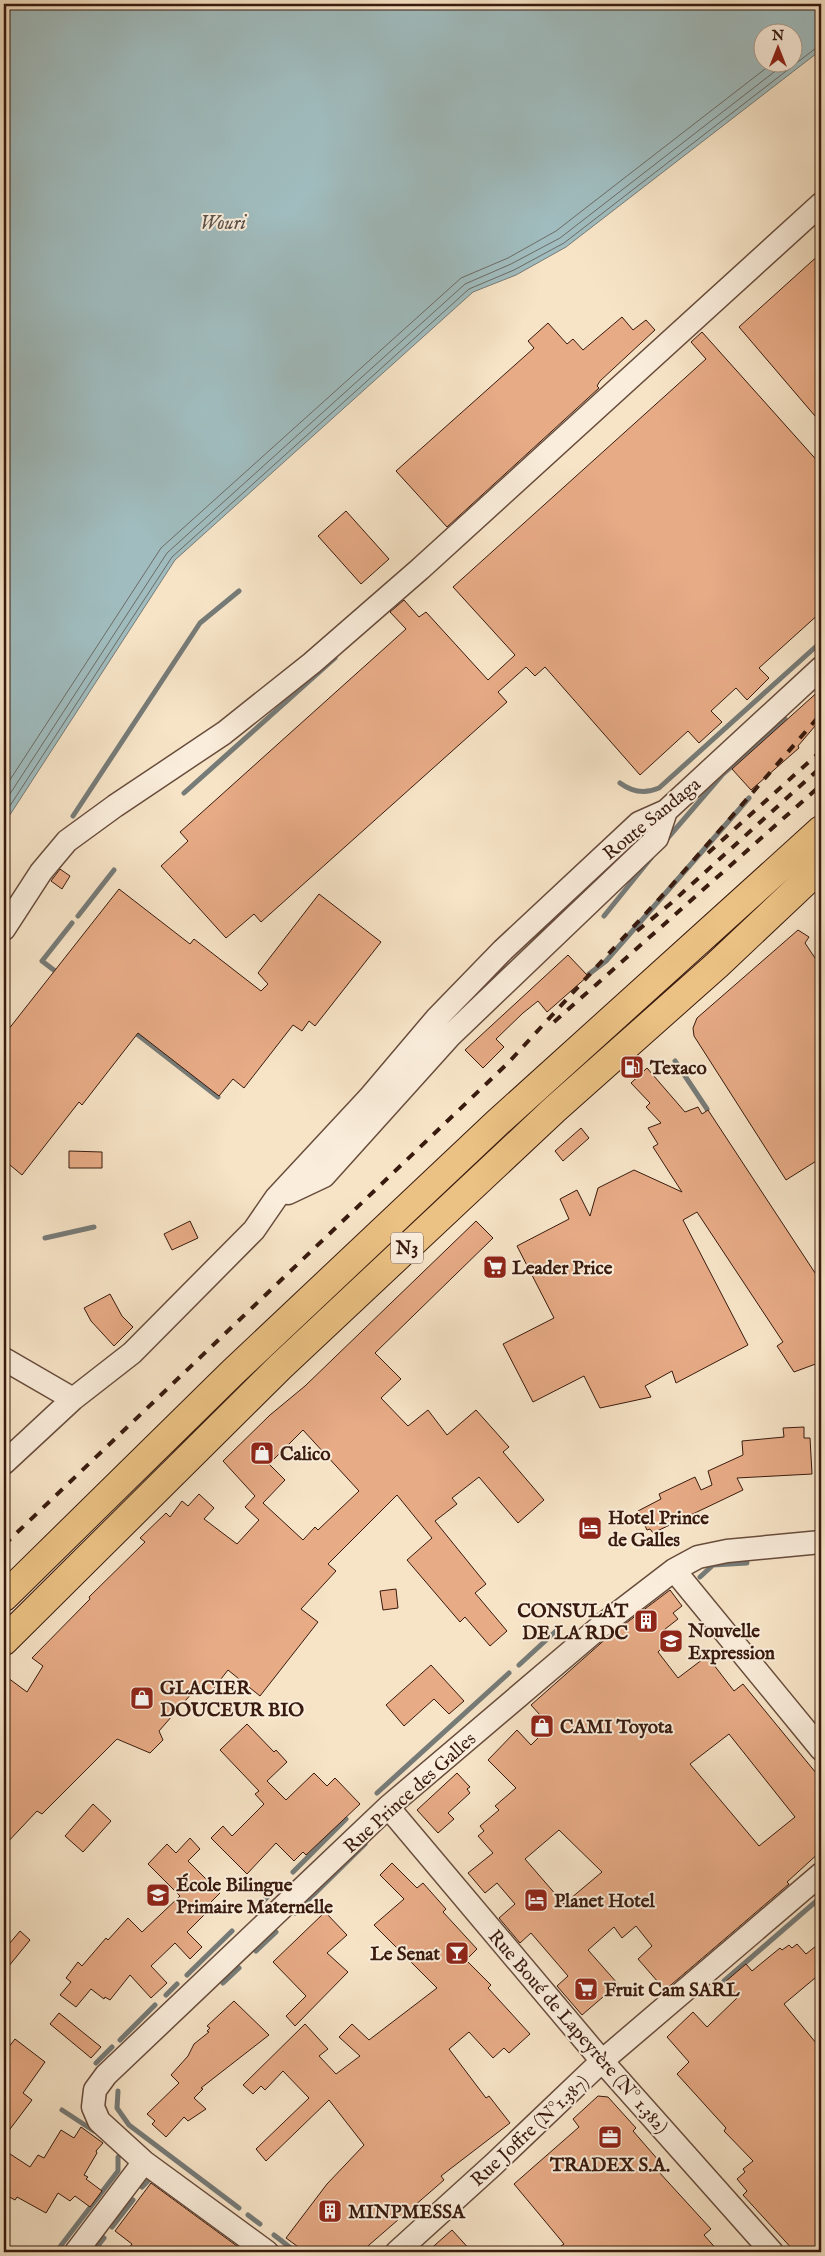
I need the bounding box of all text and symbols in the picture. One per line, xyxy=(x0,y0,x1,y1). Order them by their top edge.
north arrow xyxy=(752,22,802,72)
text: N xyxy=(771,27,784,45)
water label: Wouri xyxy=(200,211,247,236)
street label: Route Sandaga xyxy=(599,772,707,866)
fuel station icon: Texaco xyxy=(619,1054,645,1080)
place label: Texaco xyxy=(649,1057,707,1081)
road number: N3 xyxy=(391,1232,423,1264)
supermarket icon: Leader Price xyxy=(482,1254,508,1280)
place label: Leader Price xyxy=(512,1257,613,1281)
shop icon: Calico xyxy=(249,1440,275,1466)
place label: Calico xyxy=(280,1443,330,1467)
place label: Hotel Prince de Galles xyxy=(608,1507,709,1553)
hotel icon: Hotel Prince de Galles xyxy=(577,1515,603,1541)
place label: CONSULAT DE LA RDC xyxy=(517,1600,629,1646)
building icon: CONSULAT DE LA RDC xyxy=(633,1608,659,1634)
place label: Nouvelle Expression xyxy=(687,1620,775,1666)
school or university icon: Nouvelle Expression xyxy=(658,1628,684,1654)
place label: GLACIER DOUCEUR BIO xyxy=(160,1677,304,1723)
shop icon: GLACIER DOUCEUR BIO xyxy=(129,1685,155,1711)
shop icon: CAMI Toyota xyxy=(529,1713,555,1739)
place label: CAMI Toyota xyxy=(560,1716,673,1740)
street label: Rue Prince des Galles xyxy=(339,1728,482,1859)
place label: École Bilingue Primaire Maternelle xyxy=(176,1873,333,1920)
school or university icon: École Bilingue Primaire Maternelle xyxy=(145,1882,171,1908)
hotel icon: Planet Hotel xyxy=(523,1887,549,1913)
place label: Planet Hotel xyxy=(554,1890,655,1914)
street label: Rue Boué de Lapeyrère (N° 1.382) xyxy=(482,1925,673,2139)
bar icon: Le Senat xyxy=(444,1940,470,1966)
place label: Le Senat xyxy=(370,1943,440,1967)
supermarket icon: Fruit Cam SARL xyxy=(573,1976,599,2002)
place label: Fruit Cam SARL xyxy=(604,1979,740,2003)
street label: Rue Joffre (N°1.387) xyxy=(466,2071,594,2192)
office icon: TRADEX S.A. xyxy=(597,2124,623,2150)
place label: TRADEX S.A. xyxy=(549,2154,670,2178)
building icon: MINPMESSA xyxy=(317,2198,343,2224)
place label: MINPMESSA xyxy=(348,2201,466,2225)

